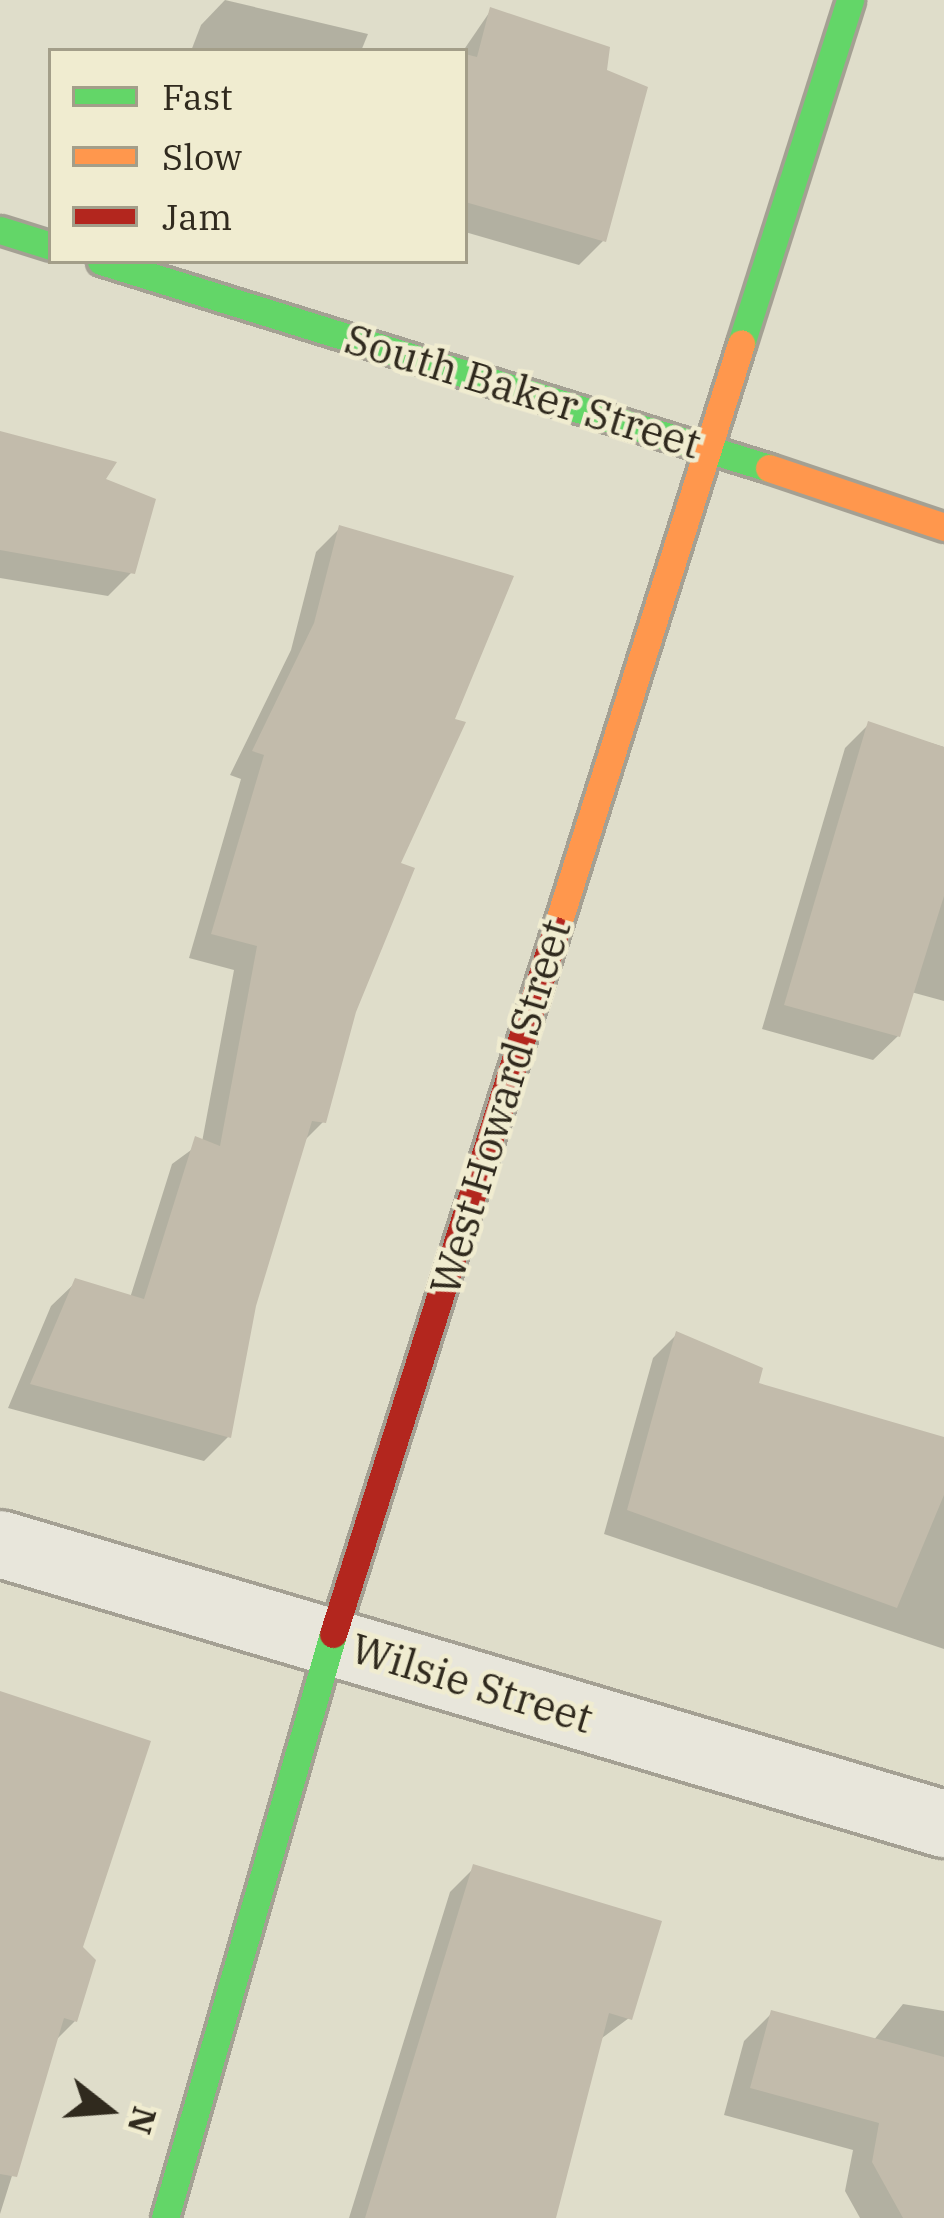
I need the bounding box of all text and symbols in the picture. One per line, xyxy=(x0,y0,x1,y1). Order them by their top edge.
legend xyxy=(48,48,468,264)
text: Fast xyxy=(162,73,233,120)
text: Slow xyxy=(162,133,242,180)
text: Jam xyxy=(162,193,232,240)
street label: South Baker Street xyxy=(339,313,707,469)
street label: West Howard Street xyxy=(419,913,581,1301)
street label: Wilsie Street xyxy=(345,1622,599,1744)
north arrow xyxy=(48,2050,168,2170)
text: N xyxy=(119,2102,167,2139)

